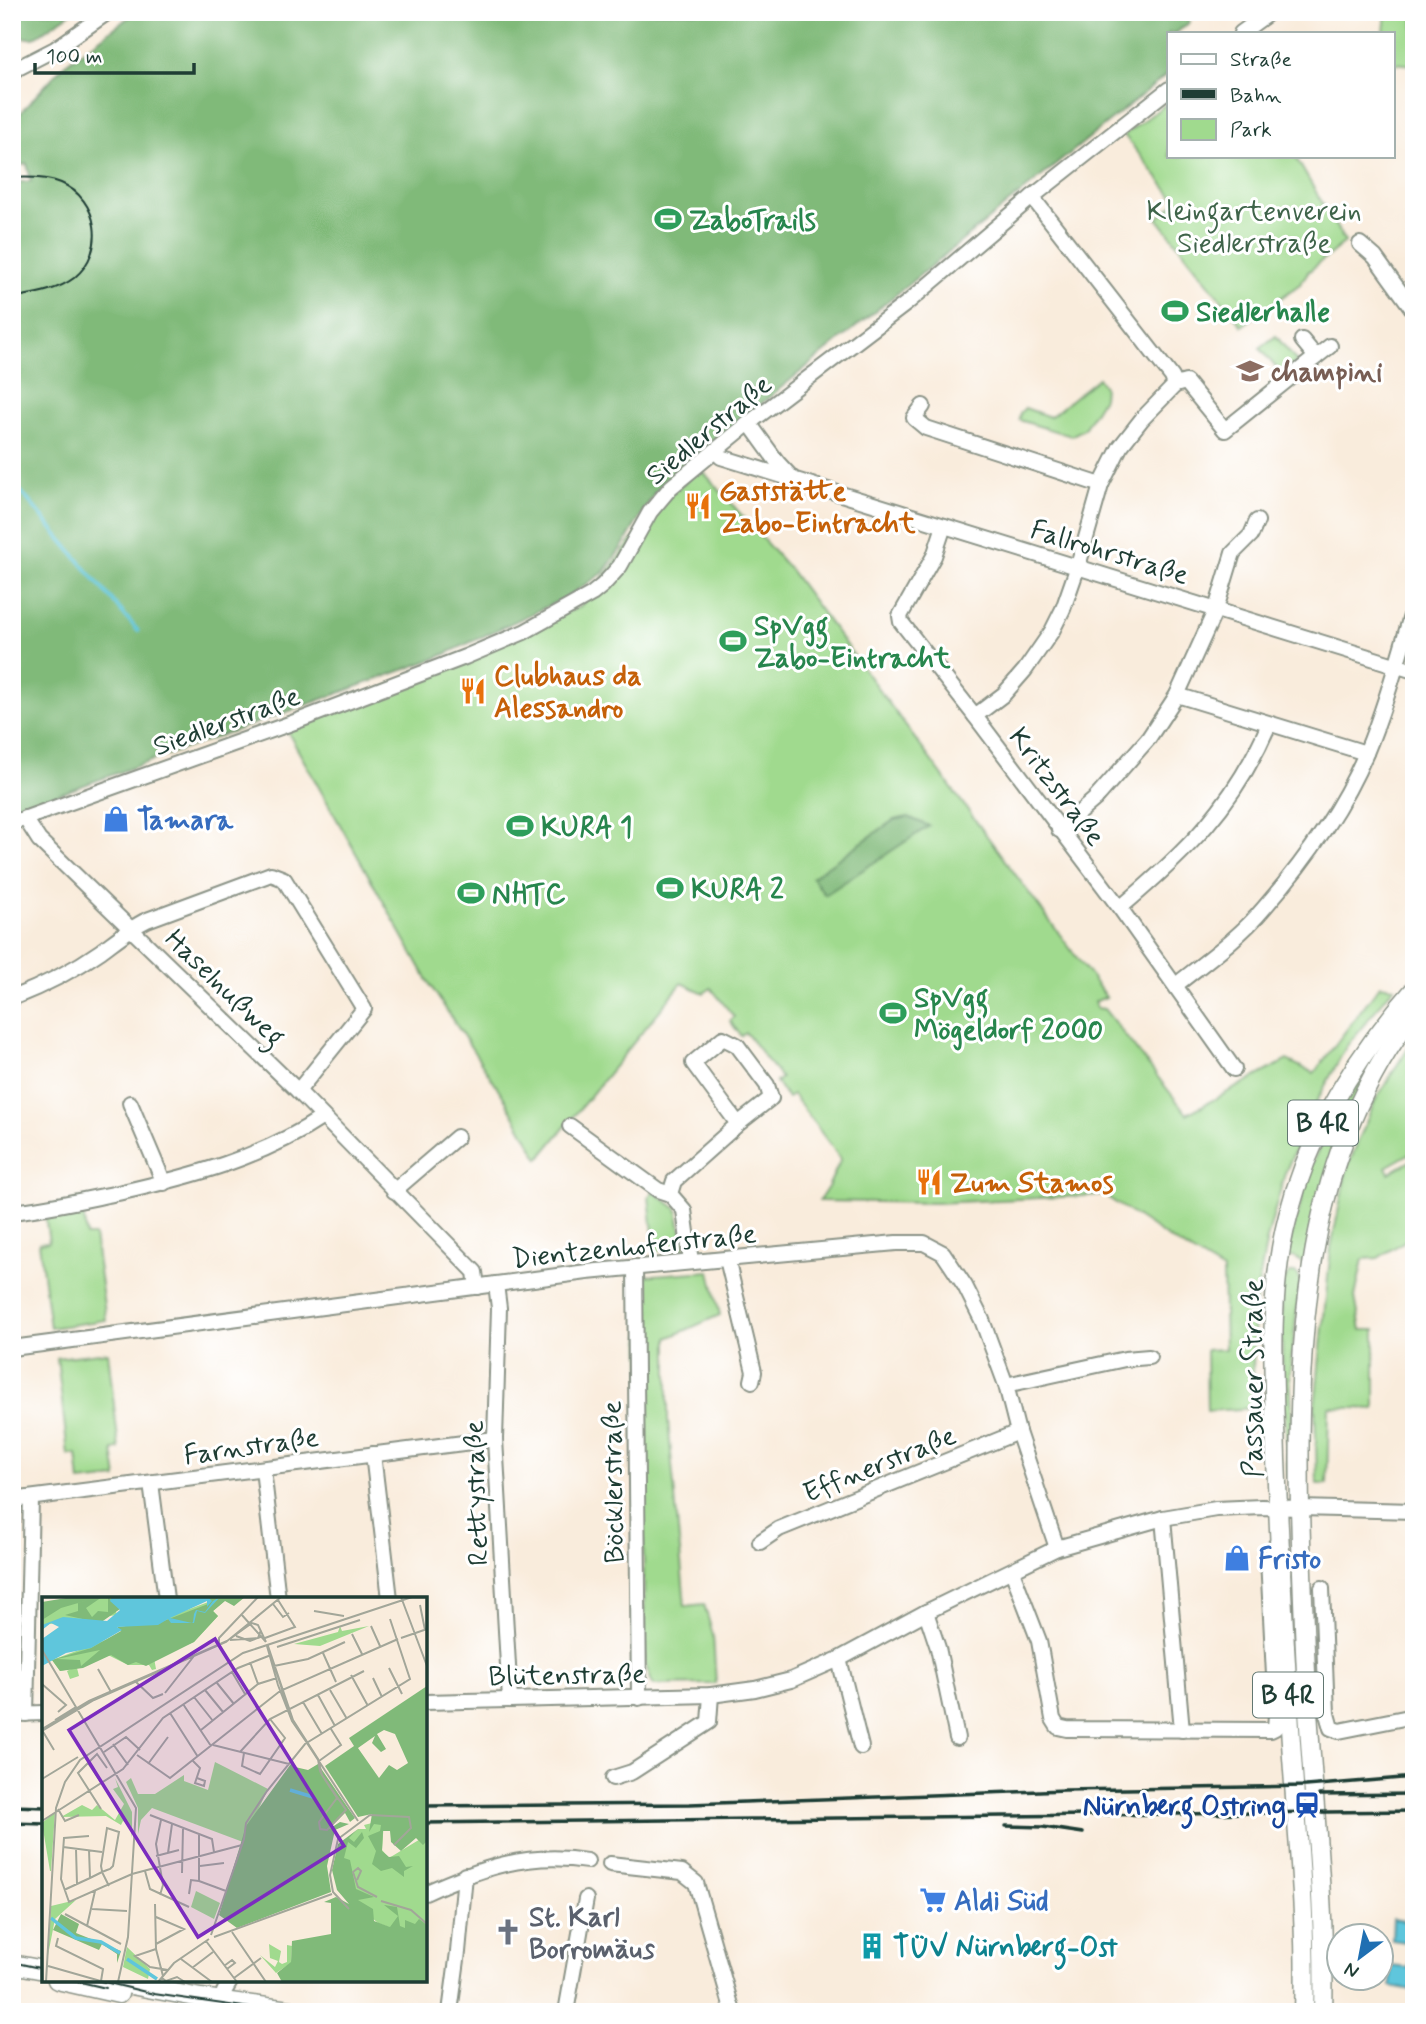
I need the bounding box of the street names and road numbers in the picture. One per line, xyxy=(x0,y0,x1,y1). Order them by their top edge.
street label: Siedlerstraße xyxy=(639,367,780,495)
street label: Fallrohrstraße xyxy=(1026,512,1193,595)
street label: Siedlerstraße xyxy=(148,679,305,766)
street label: Kritzstraße xyxy=(999,721,1113,854)
street label: Haselnußweg xyxy=(154,922,293,1058)
road number: B 4R xyxy=(1288,1100,1358,1146)
street label: Dientzenhoferstraße xyxy=(510,1216,758,1279)
street label: Passauer Straße xyxy=(1236,1279,1273,1477)
street label: Böcklerstraße xyxy=(595,1400,634,1564)
street label: Effnerstraße xyxy=(798,1418,962,1513)
street label: Rettystraße xyxy=(456,1419,499,1566)
street label: Farnstraße xyxy=(182,1420,321,1475)
street label: Blütenstraße xyxy=(488,1657,646,1696)
road number: B 4R xyxy=(1253,1672,1323,1718)

